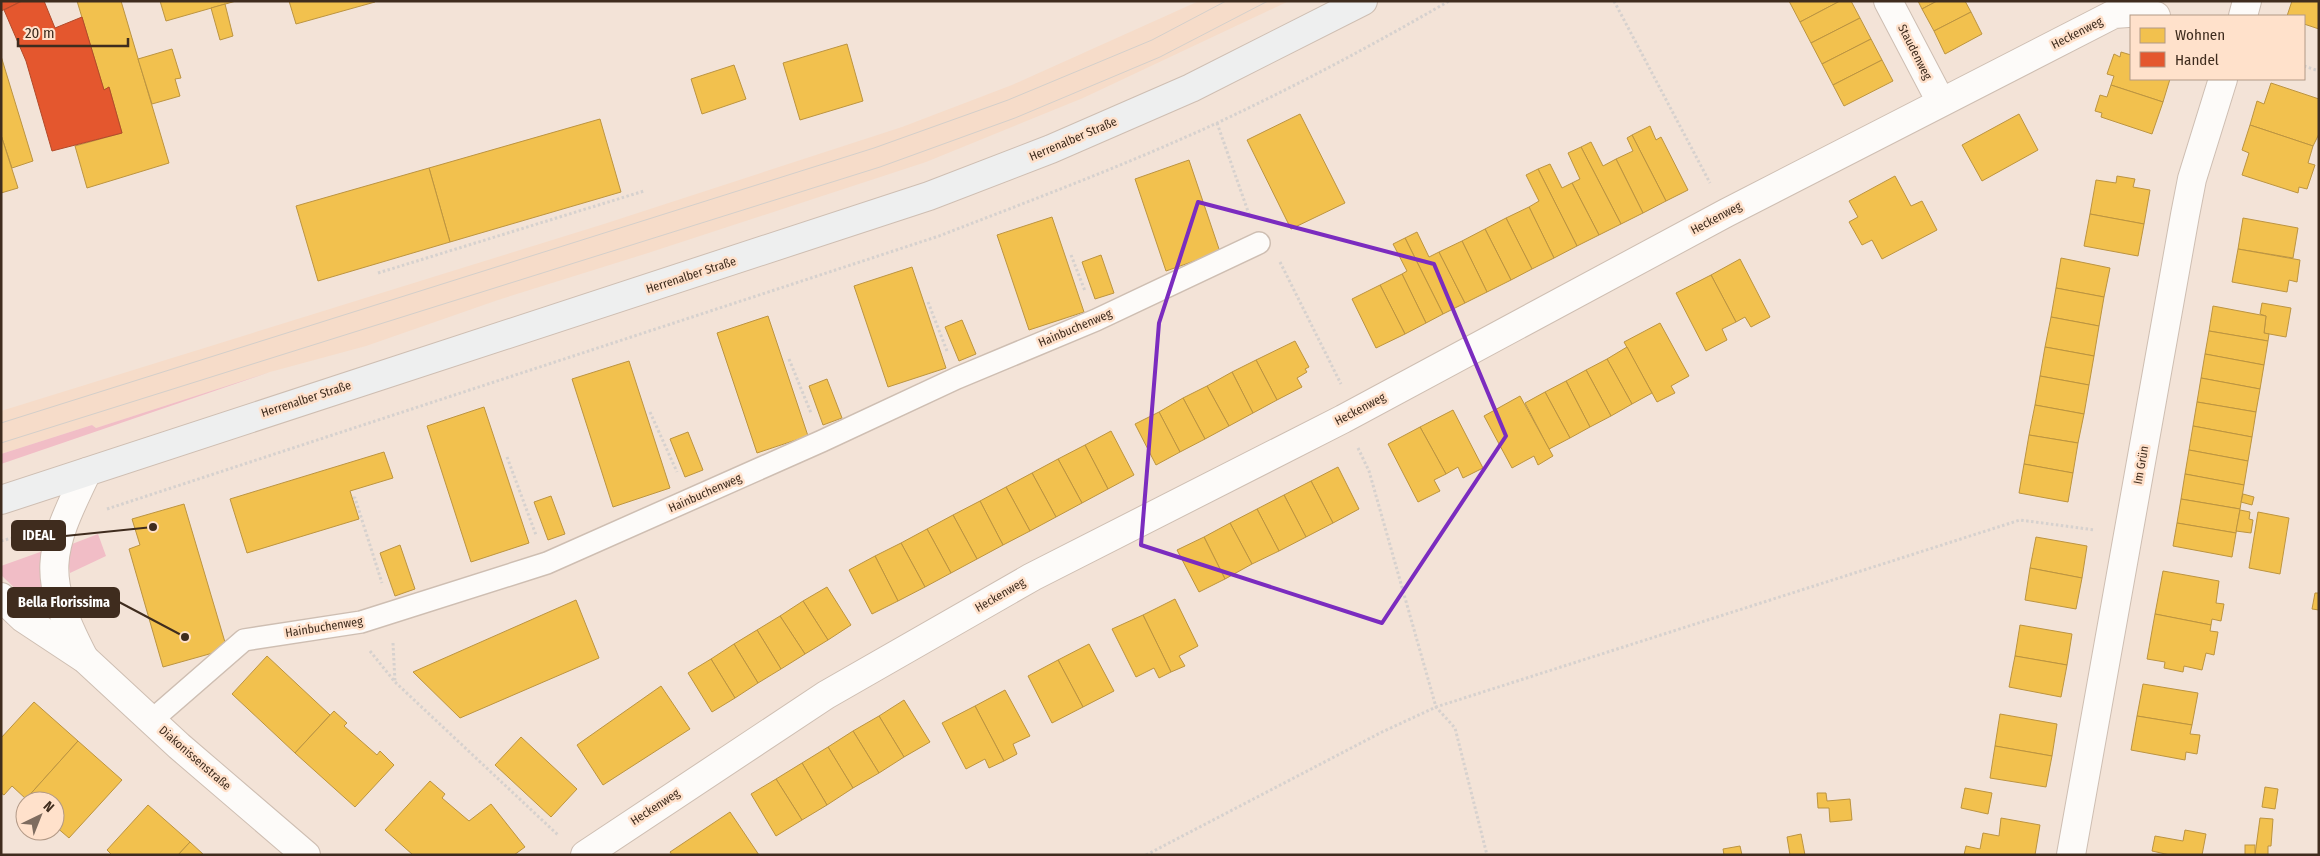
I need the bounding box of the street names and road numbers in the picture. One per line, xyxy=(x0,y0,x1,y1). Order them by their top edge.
street label: Heckenweg xyxy=(2049,14,2105,52)
street label: Staudenweg xyxy=(1895,22,1935,82)
street label: Herrenalber Straße xyxy=(1027,114,1119,164)
street label: Heckenweg xyxy=(1688,199,1744,237)
street label: Herrenalber Straße xyxy=(644,254,738,296)
street label: Hainbuchenweg xyxy=(1036,306,1114,350)
street label: Herrenalber Straße xyxy=(259,378,353,420)
street label: Heckenweg xyxy=(1332,390,1388,428)
street label: Im Grün xyxy=(2131,445,2151,485)
street label: Hainbuchenweg xyxy=(666,471,744,515)
street label: Heckenweg xyxy=(972,575,1028,615)
street label: Hainbuchenweg xyxy=(284,614,364,640)
street label: Diakonissenstraße xyxy=(156,723,234,793)
street label: Heckenweg xyxy=(628,786,682,828)

